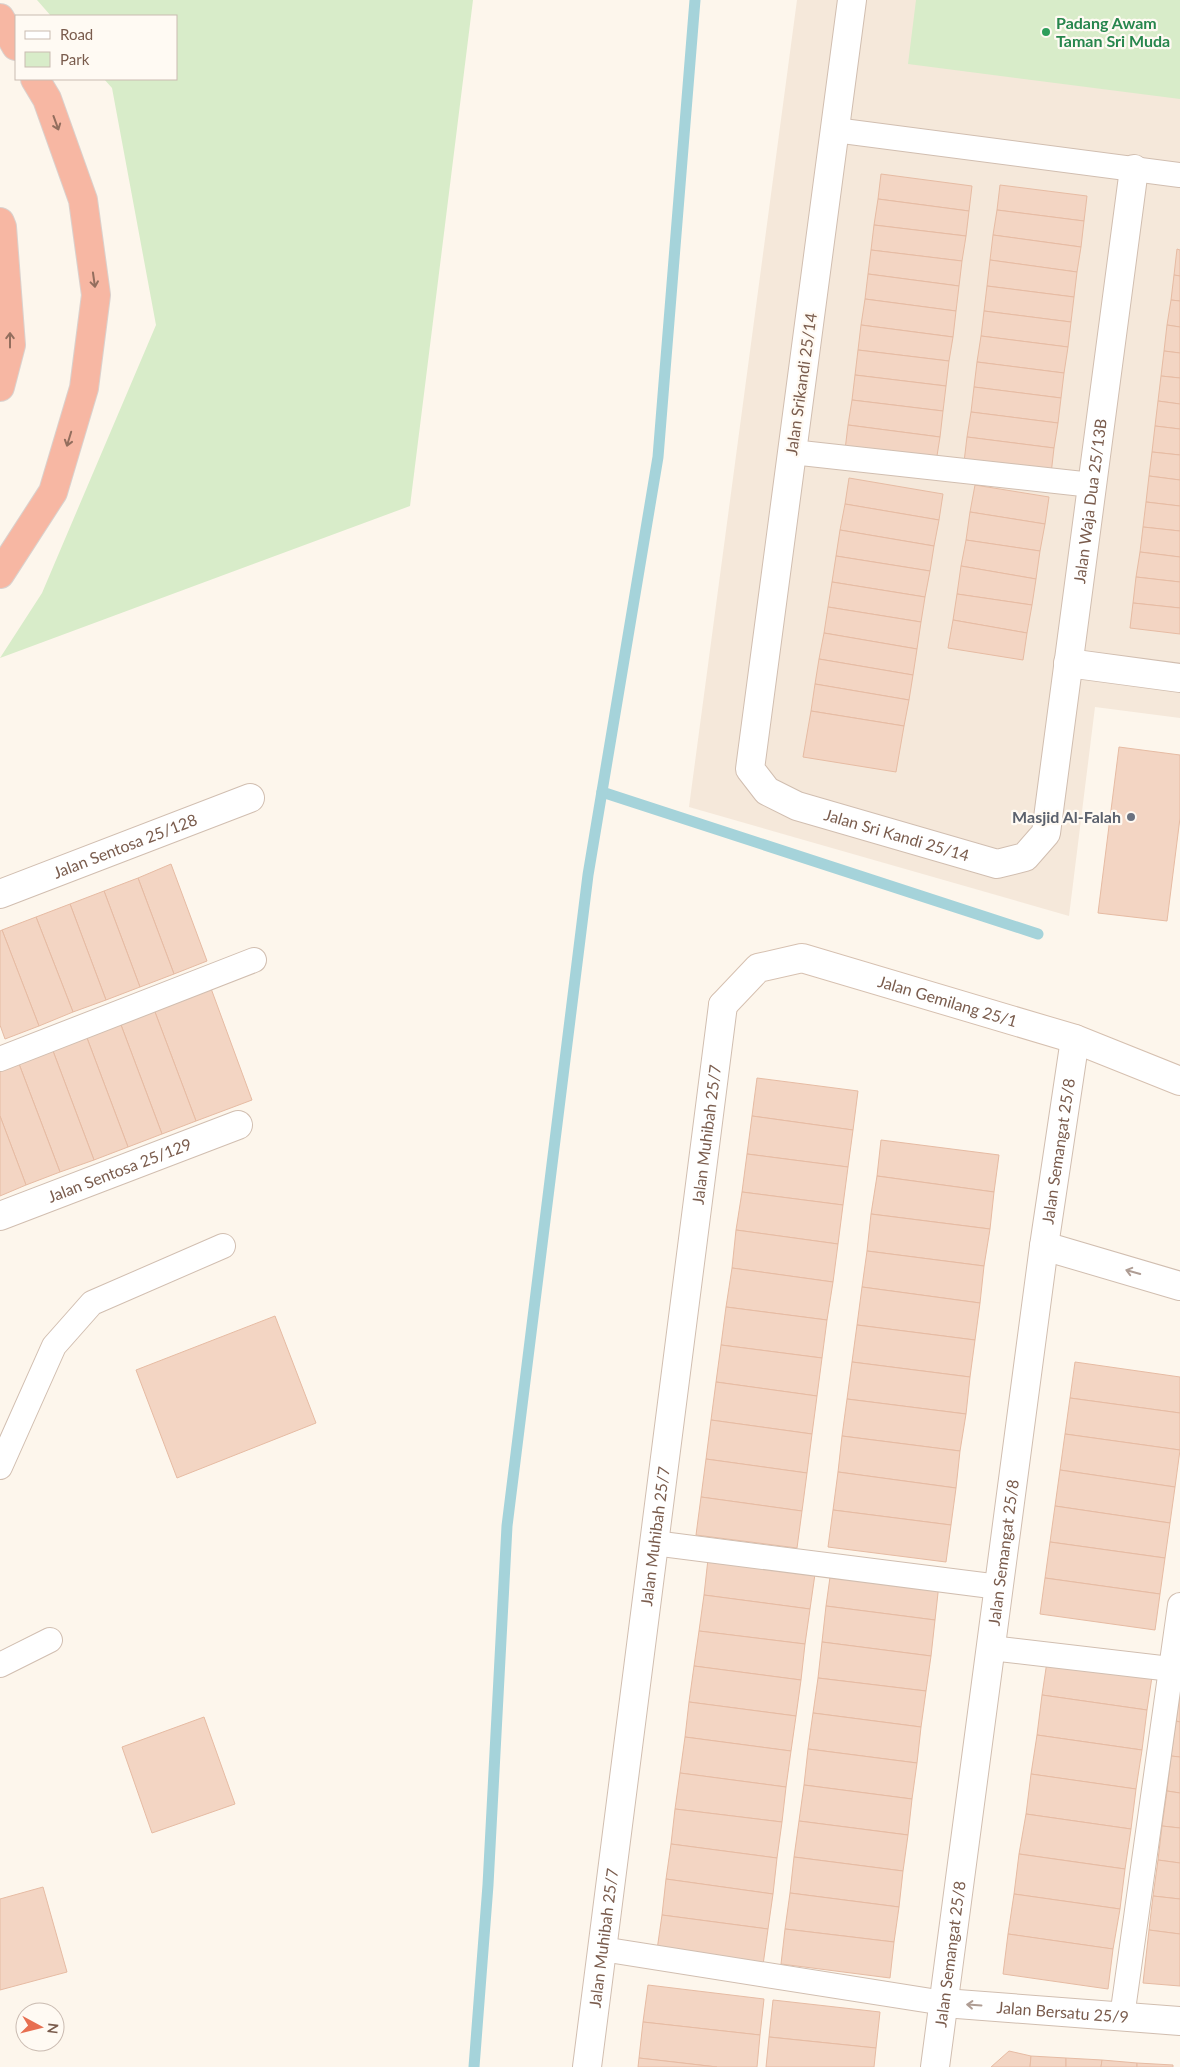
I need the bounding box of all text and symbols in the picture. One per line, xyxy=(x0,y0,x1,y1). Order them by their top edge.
place label: Padang Awam Taman Sri Muda xyxy=(1056,13,1170,50)
legend xyxy=(15,15,178,80)
text: Road xyxy=(60,25,93,43)
marker: Padang Awam Taman Sri Muda xyxy=(1040,26,1052,38)
text: Park xyxy=(60,50,90,68)
one-way arrow xyxy=(52,115,61,130)
one-way arrow xyxy=(89,272,99,288)
street label: Jalan Srikandi 25/14 xyxy=(781,312,820,456)
one-way arrow xyxy=(5,332,15,348)
street label: Jalan Waja Dua 25/13B xyxy=(1069,417,1110,585)
one-way arrow xyxy=(63,431,73,447)
street label: Jalan Sri Kandi 25/14 xyxy=(822,804,972,865)
place label: Masjid Al-Falah xyxy=(1012,807,1121,826)
street label: Jalan Sentosa 25/128 xyxy=(50,809,200,882)
marker: Masjid Al-Falah xyxy=(1125,811,1137,823)
street label: Jalan Gemilang 25/1 xyxy=(876,971,1020,1030)
street label: Jalan Muhibah 25/7 xyxy=(688,1064,724,1206)
street label: Jalan Semangat 25/8 xyxy=(1037,1077,1078,1226)
street label: Jalan Sentosa 25/129 xyxy=(45,1134,194,1206)
one-way arrow xyxy=(1126,1267,1142,1277)
street label: Jalan Muhibah 25/7 xyxy=(636,1465,673,1607)
street label: Jalan Semangat 25/8 xyxy=(984,1478,1022,1627)
street label: Jalan Muhibah 25/7 xyxy=(585,1867,621,2009)
street label: Jalan Semangat 25/8 xyxy=(930,1880,969,2028)
street label: Jalan Bersatu 25/9 xyxy=(996,1997,1129,2026)
one-way arrow xyxy=(967,2001,983,2010)
north arrow xyxy=(15,2002,65,2052)
text: N xyxy=(44,2022,62,2035)

